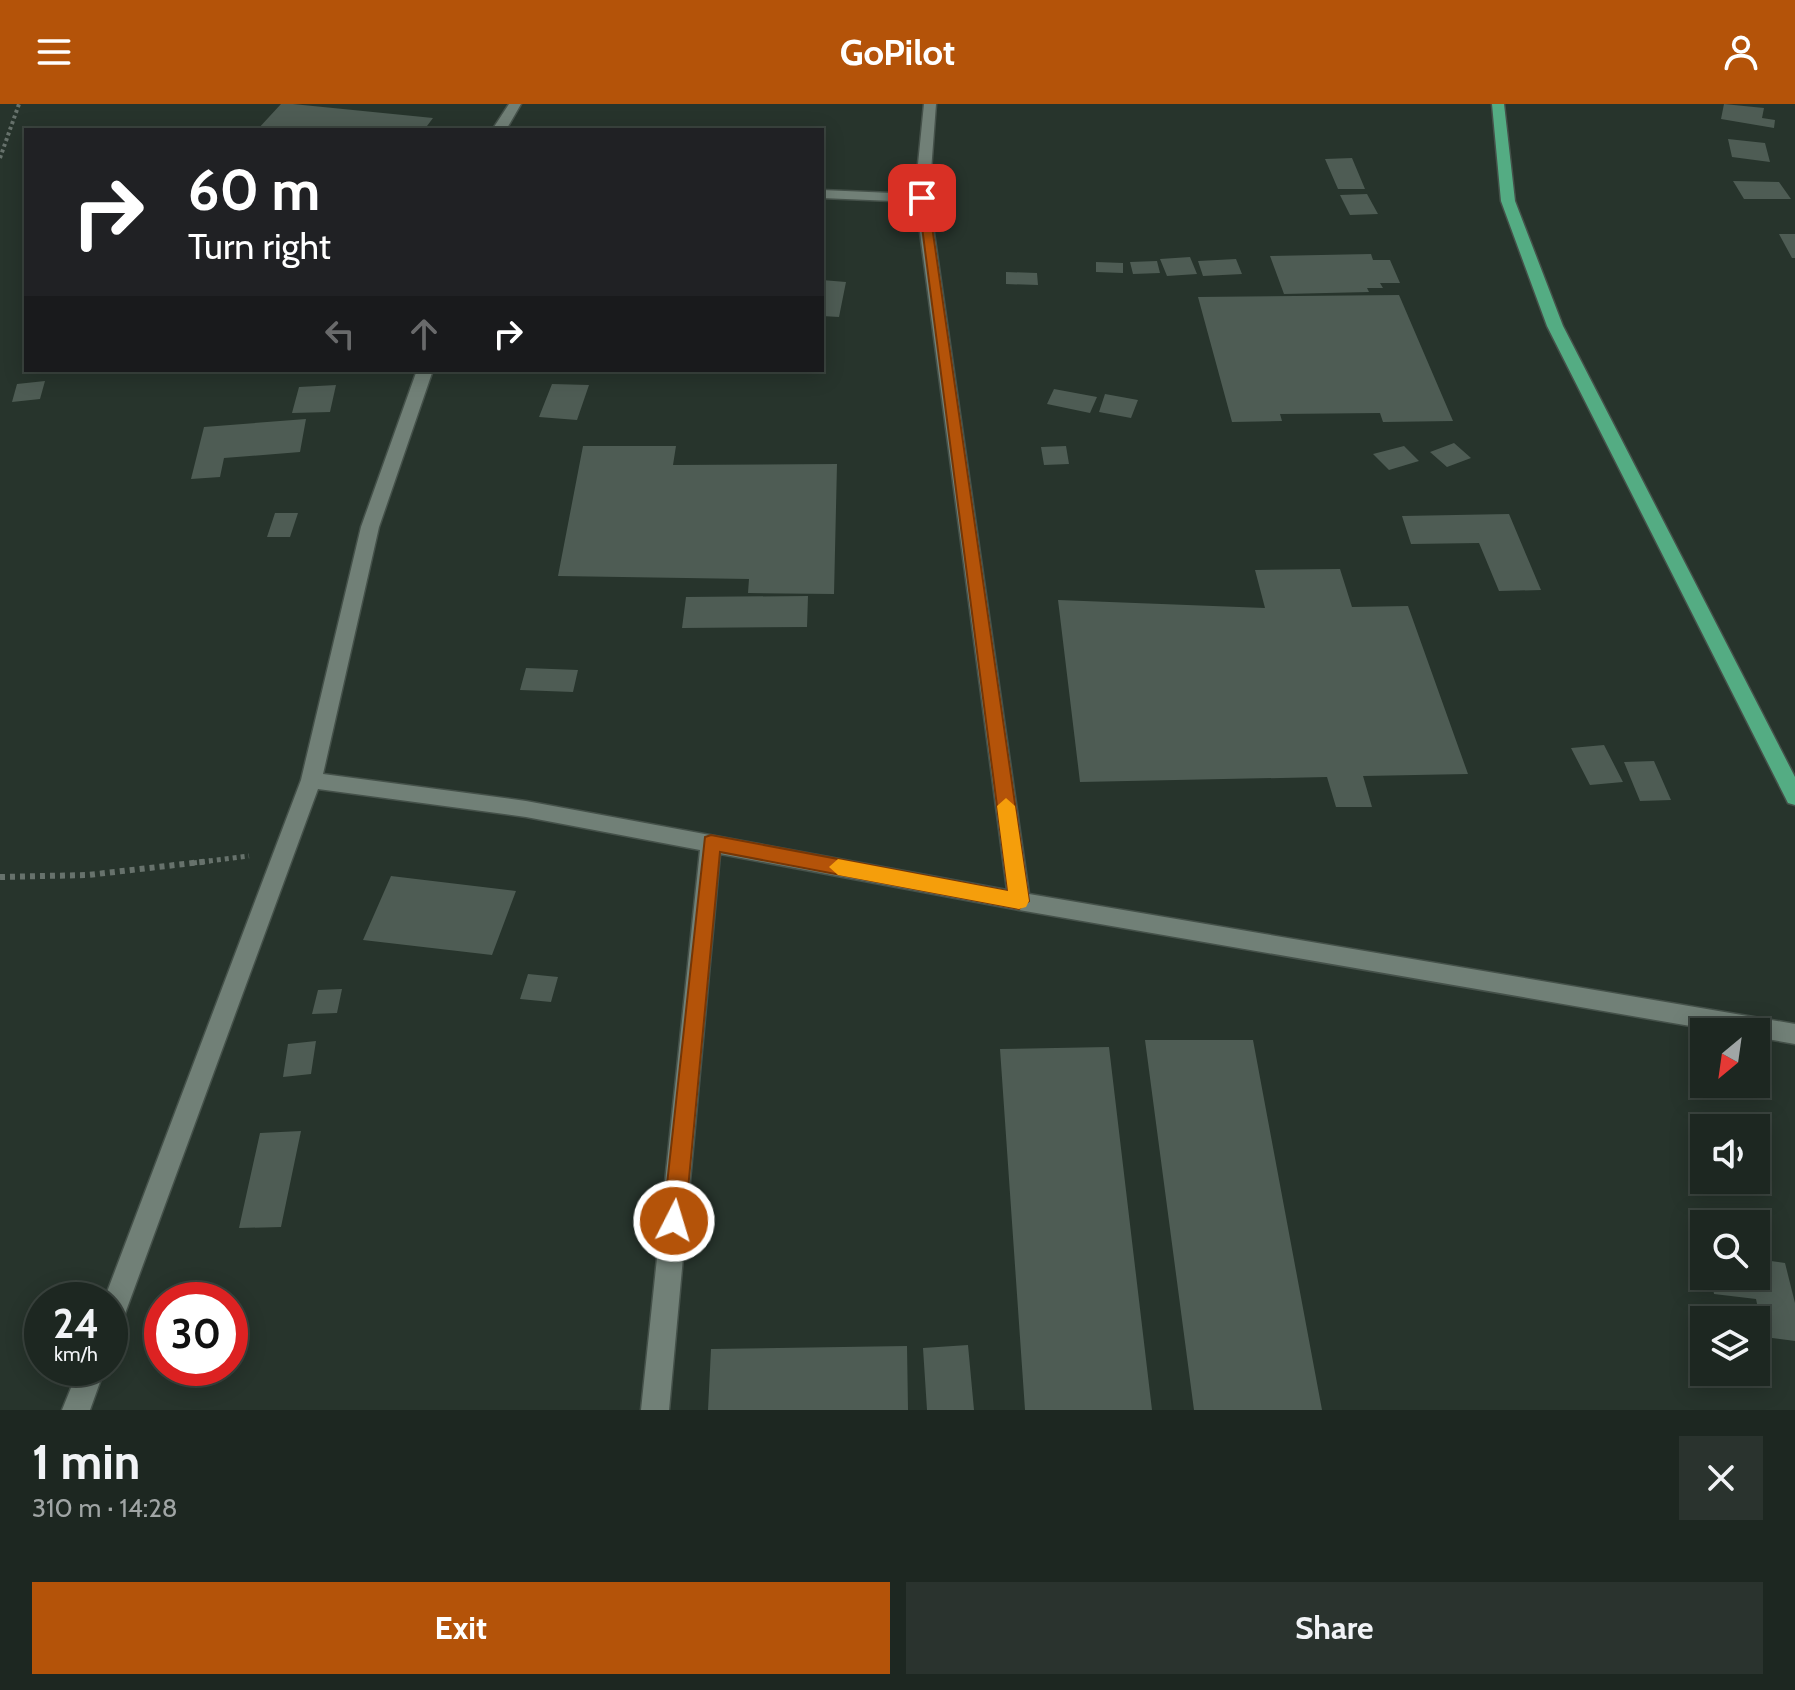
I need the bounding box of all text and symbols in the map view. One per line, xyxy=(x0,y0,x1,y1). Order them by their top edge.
icon: menu xyxy=(32,30,76,74)
text: GoPilot xyxy=(840,30,955,74)
icon: person xyxy=(1719,30,1763,74)
text: 60 m xyxy=(188,156,320,224)
icon: right xyxy=(56,160,160,264)
pin xyxy=(888,164,956,232)
icon: arrive xyxy=(900,176,944,220)
text: Turn right xyxy=(188,224,331,268)
icon: left xyxy=(318,312,362,356)
icon: ahead xyxy=(402,312,446,356)
icon: right xyxy=(486,312,530,356)
north arrow xyxy=(1690,1018,1770,1098)
map controls xyxy=(1690,1018,1770,1386)
button: sound xyxy=(1690,1114,1770,1194)
position arrow xyxy=(632,1179,716,1263)
button: search xyxy=(1690,1210,1770,1290)
speed limit sign: 30 xyxy=(144,1282,248,1386)
text: 24 xyxy=(53,1299,99,1348)
button: layers xyxy=(1690,1306,1770,1386)
text: km/h xyxy=(54,1342,98,1366)
text: 1 min xyxy=(32,1433,140,1491)
button: close xyxy=(1679,1436,1763,1520)
text: 310 m · 14:28 xyxy=(32,1492,178,1524)
button: Exit xyxy=(32,1582,890,1674)
button: Share xyxy=(906,1582,1763,1674)

